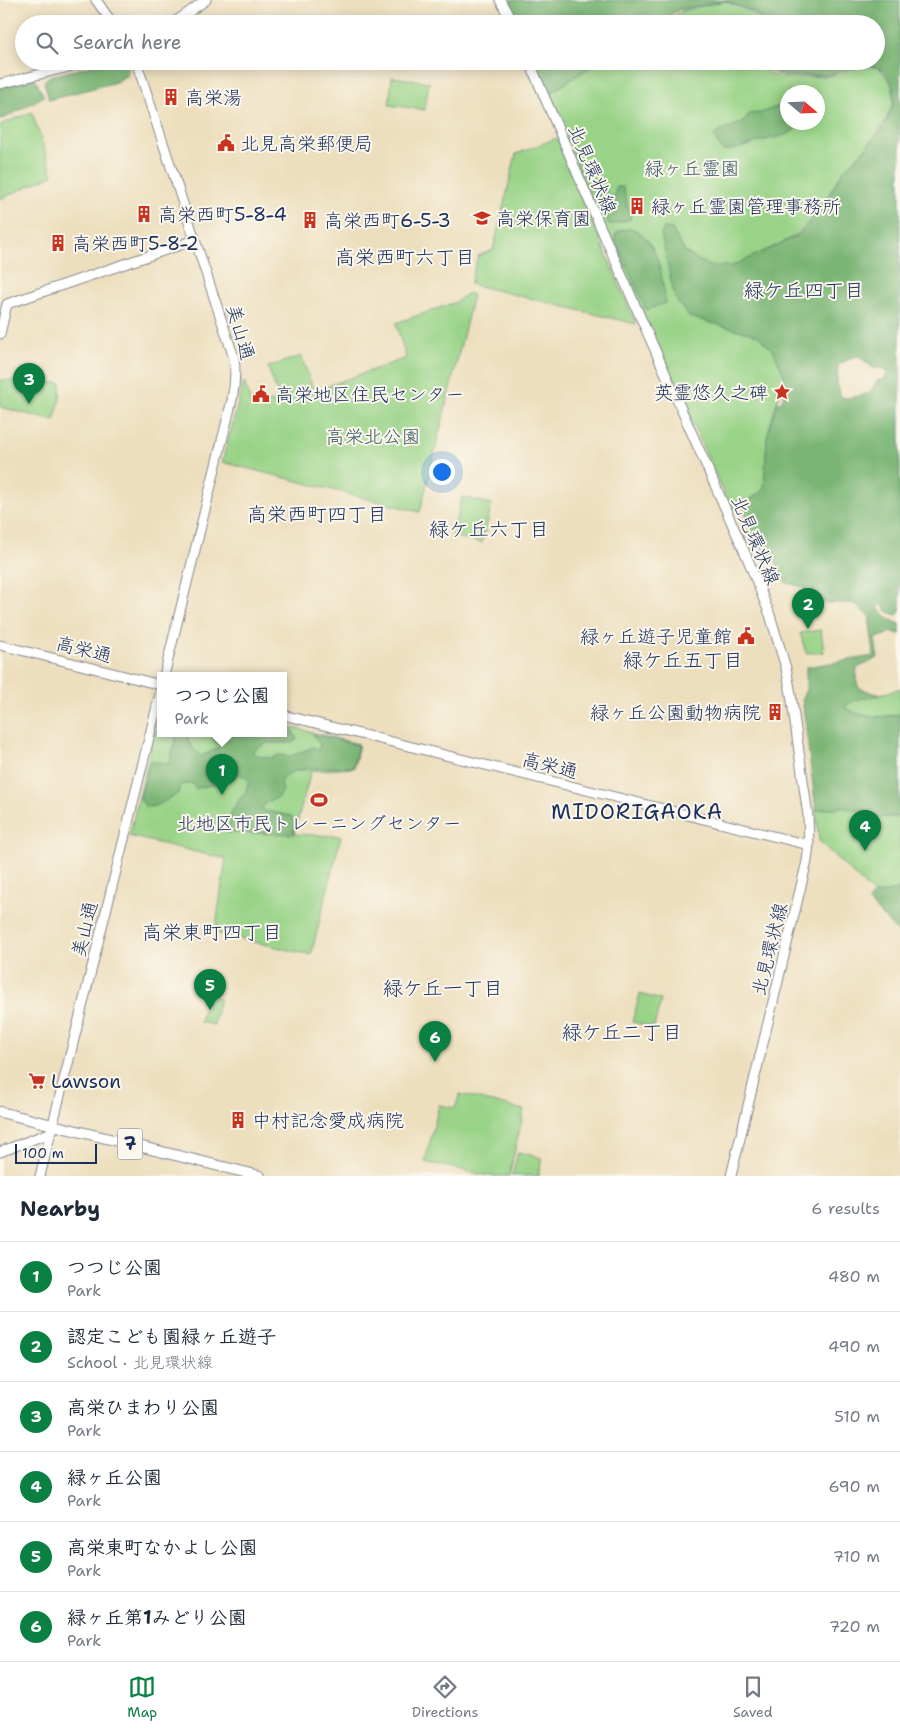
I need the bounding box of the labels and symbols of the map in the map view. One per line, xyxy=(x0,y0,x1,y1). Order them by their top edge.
place label: 高栄湯 xyxy=(185,85,242,110)
north arrow xyxy=(780,85,825,130)
building icon: 高栄湯 xyxy=(161,87,181,107)
street label: 北見環状線 xyxy=(562,121,623,218)
place label: 北見高栄郵便局 xyxy=(240,131,373,156)
public building icon: 北見高栄郵便局 xyxy=(216,133,236,153)
park label: 緑ヶ丘霊園 xyxy=(644,156,740,181)
place label: 緑ヶ丘霊園管理事務所 xyxy=(651,194,841,219)
building icon: 緑ヶ丘霊園管理事務所 xyxy=(627,196,647,216)
place label: 高栄西町5-8-4 xyxy=(158,202,287,227)
building icon: 高栄西町5-8-4 xyxy=(134,204,154,224)
place label: 高栄保育園 xyxy=(496,206,591,231)
place label: 高栄西町6-5-3 xyxy=(324,208,451,233)
school or university icon: 高栄保育園 xyxy=(472,208,492,228)
building icon: 高栄西町6-5-3 xyxy=(300,210,320,230)
place label: 高栄西町5-8-2 xyxy=(72,231,199,256)
building icon: 高栄西町5-8-2 xyxy=(48,233,68,253)
district label: 高栄西町六丁目 xyxy=(335,244,475,270)
district label: 緑ケ丘四丁目 xyxy=(744,277,864,303)
street label: 美山通 xyxy=(221,301,260,363)
pin: 3 xyxy=(13,363,45,404)
place label: 英霊悠久之碑 xyxy=(654,380,768,405)
place label: 高栄地区住民センター xyxy=(275,382,464,407)
place icon: 英霊悠久之碑 xyxy=(772,382,792,402)
public building icon: 高栄地区住民センター xyxy=(251,384,271,404)
park label: 高栄北公園 xyxy=(325,424,421,449)
your location xyxy=(429,459,455,485)
street label: 北見環状線 xyxy=(725,492,786,589)
district label: 高栄西町四丁目 xyxy=(247,501,387,527)
district label: 緑ケ丘六丁目 xyxy=(429,516,549,542)
pin: 2 xyxy=(792,588,824,629)
place label: 緑ヶ丘遊子児童館 xyxy=(580,624,732,649)
public building icon: 緑ヶ丘遊子児童館 xyxy=(736,626,756,646)
street label: 高栄通 xyxy=(53,630,115,669)
district label: 緑ケ丘五丁目 xyxy=(623,647,743,673)
place label: 緑ヶ丘公園動物病院 xyxy=(590,700,761,725)
building icon: 緑ヶ丘公園動物病院 xyxy=(765,702,785,722)
street label: 高栄通 xyxy=(519,746,581,785)
pin: 1 xyxy=(206,754,238,795)
sports icon: 北地区市民トレーニングセンター xyxy=(309,790,329,810)
district label: MIDORIGAOKA xyxy=(551,798,723,826)
pin: 4 xyxy=(849,810,881,851)
place label: 北地区市民トレーニングセンター xyxy=(176,811,462,836)
street label: 美山通 xyxy=(65,898,104,960)
street label: 北見環状線 xyxy=(746,900,793,998)
district label: 高栄東町四丁目 xyxy=(142,919,282,945)
pin: 5 xyxy=(194,969,226,1010)
district label: 緑ケ丘一丁目 xyxy=(383,975,503,1001)
district label: 緑ケ丘二丁目 xyxy=(562,1019,682,1045)
pin: 6 xyxy=(419,1021,451,1062)
place label: Lawson xyxy=(51,1069,121,1094)
supermarket icon: Lawson xyxy=(27,1071,47,1091)
place label: 中村記念愛成病院 xyxy=(252,1108,404,1133)
building icon: 中村記念愛成病院 xyxy=(228,1110,248,1130)
road number: 7 xyxy=(118,1128,142,1160)
scale bar xyxy=(15,1141,98,1164)

